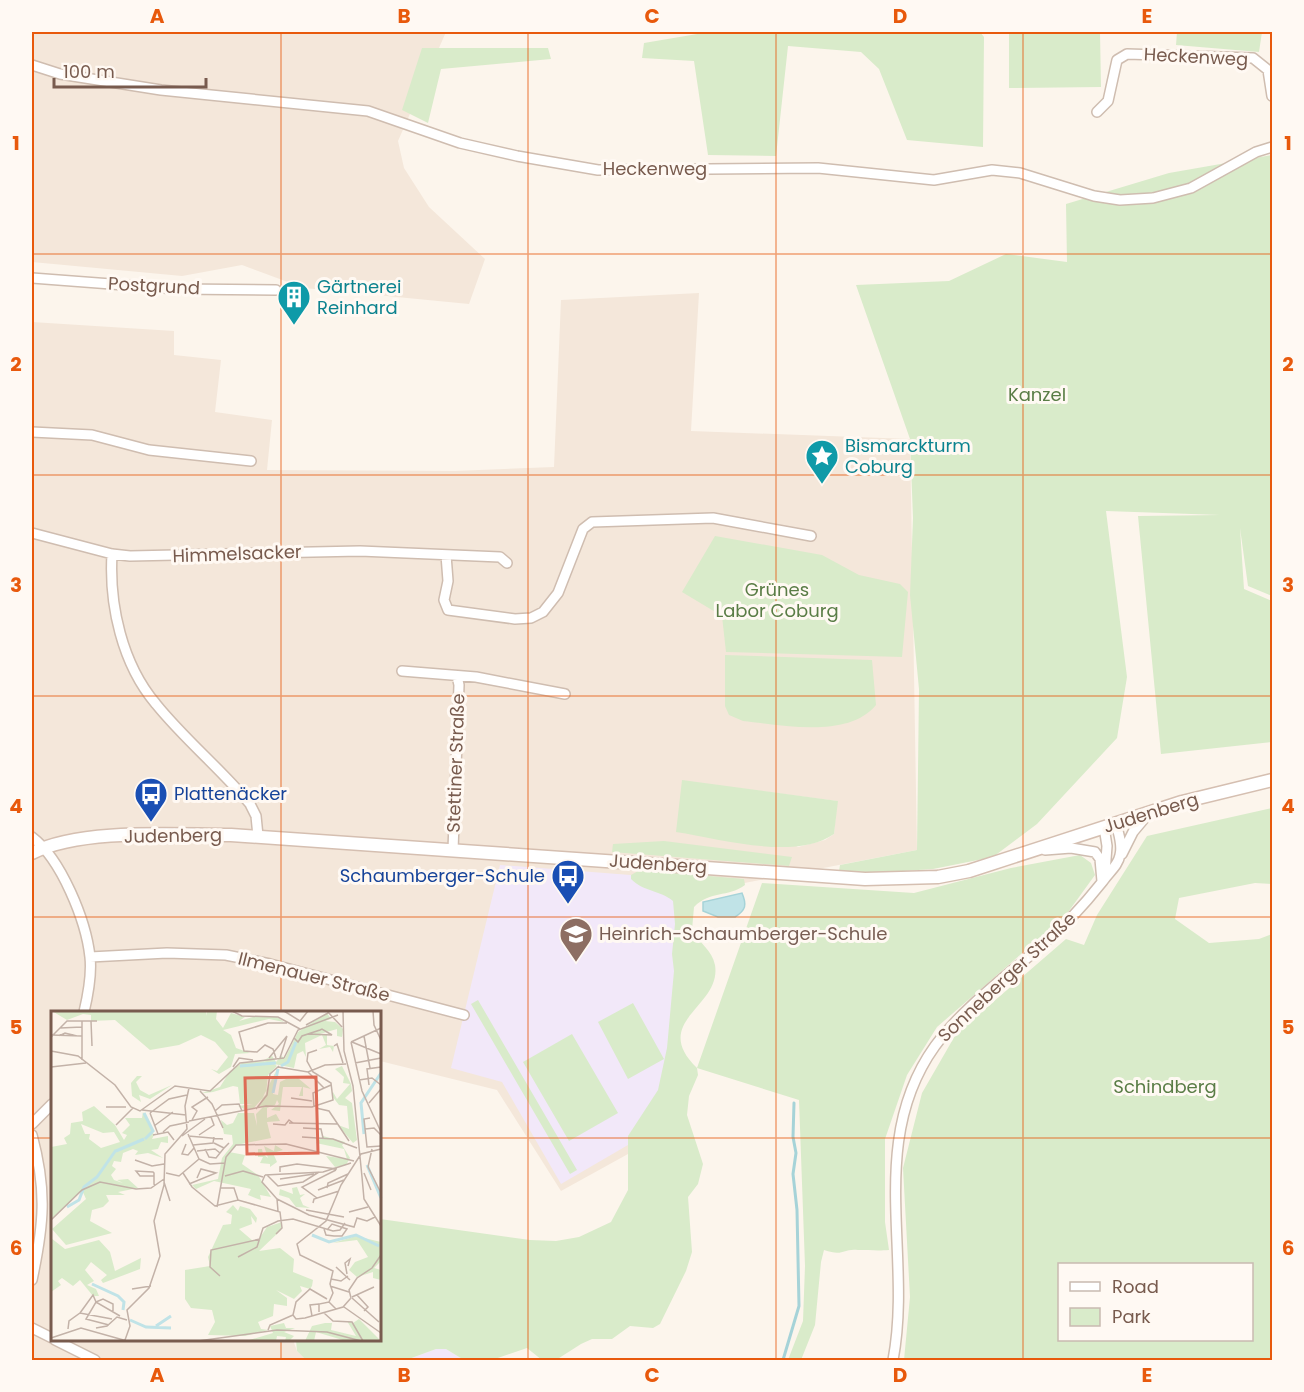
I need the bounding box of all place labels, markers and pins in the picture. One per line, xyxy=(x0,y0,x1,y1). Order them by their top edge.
place label: Gärtnerei Reinhard xyxy=(317,274,401,320)
building icon: Gärtnerei Reinhard xyxy=(276,279,312,326)
place label: Bismarckturm Coburg xyxy=(845,433,971,479)
place icon: Bismarckturm Coburg xyxy=(804,438,840,485)
bus stop icon: Plattenäcker xyxy=(133,776,169,823)
place label: Plattenäcker xyxy=(174,781,287,806)
bus stop icon: Schaumberger-Schule xyxy=(550,858,586,905)
place label: Schaumberger-Schule xyxy=(340,863,545,888)
school or university icon: Heinrich-Schaumberger-Schule xyxy=(558,916,594,963)
place label: Heinrich-Schaumberger-Schule xyxy=(599,921,887,946)

